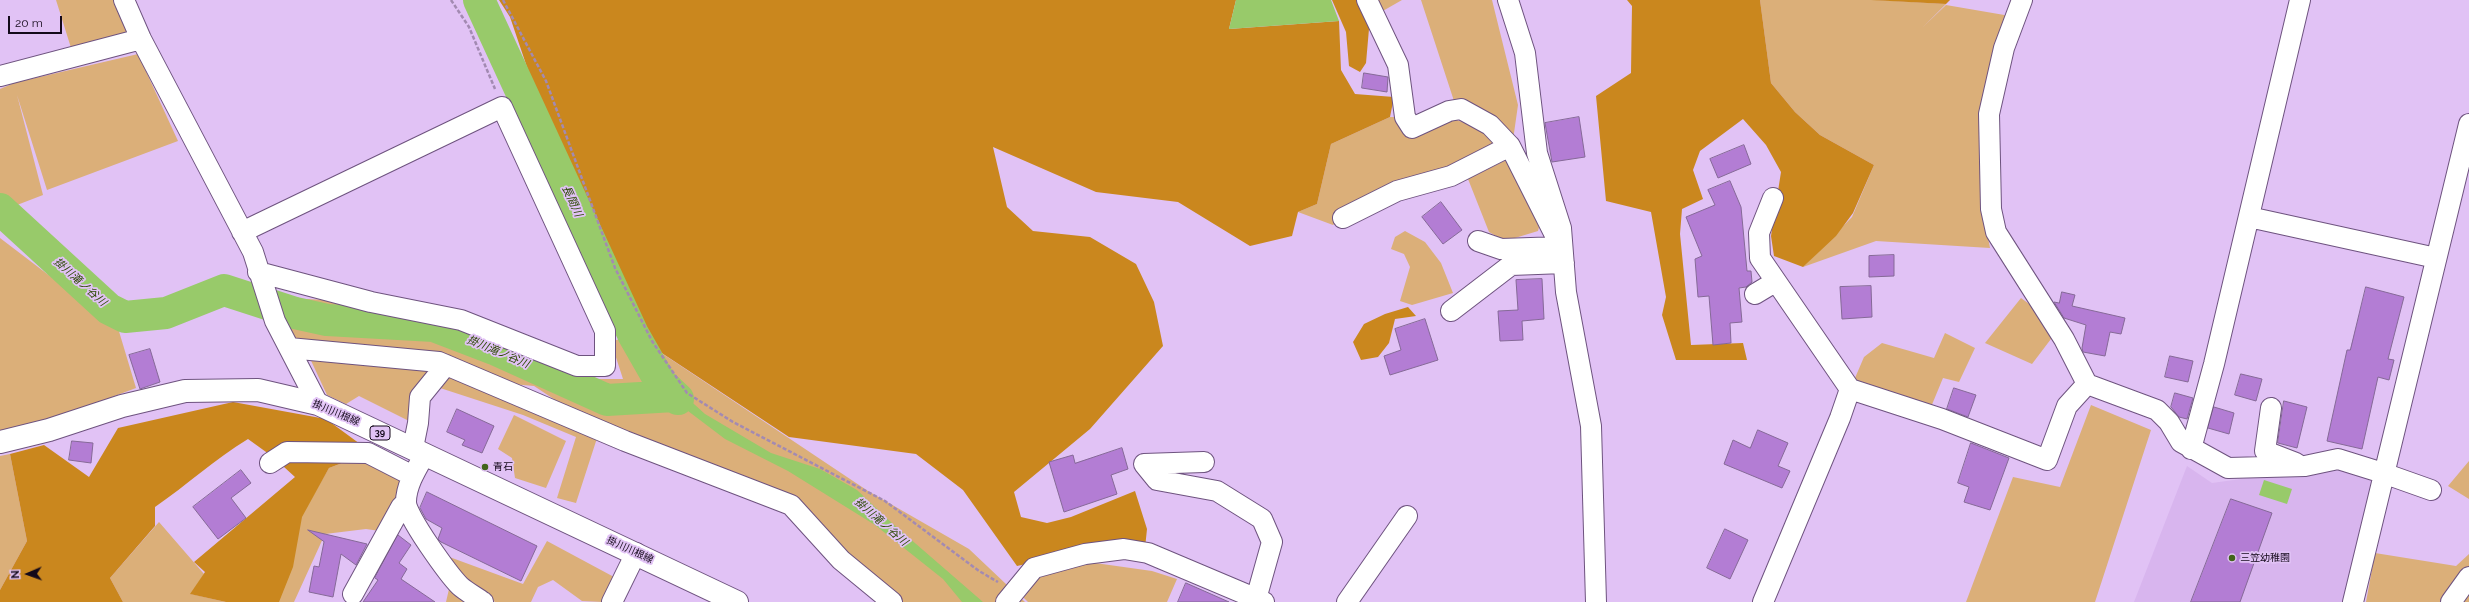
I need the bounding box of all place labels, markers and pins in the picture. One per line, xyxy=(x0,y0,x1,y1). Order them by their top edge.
place label: 青石 xyxy=(493,461,513,473)
marker: 青石 xyxy=(480,462,490,472)
place label: 三笠幼稚園 xyxy=(2240,552,2290,564)
marker: 三笠幼稚園 xyxy=(2227,553,2237,563)

